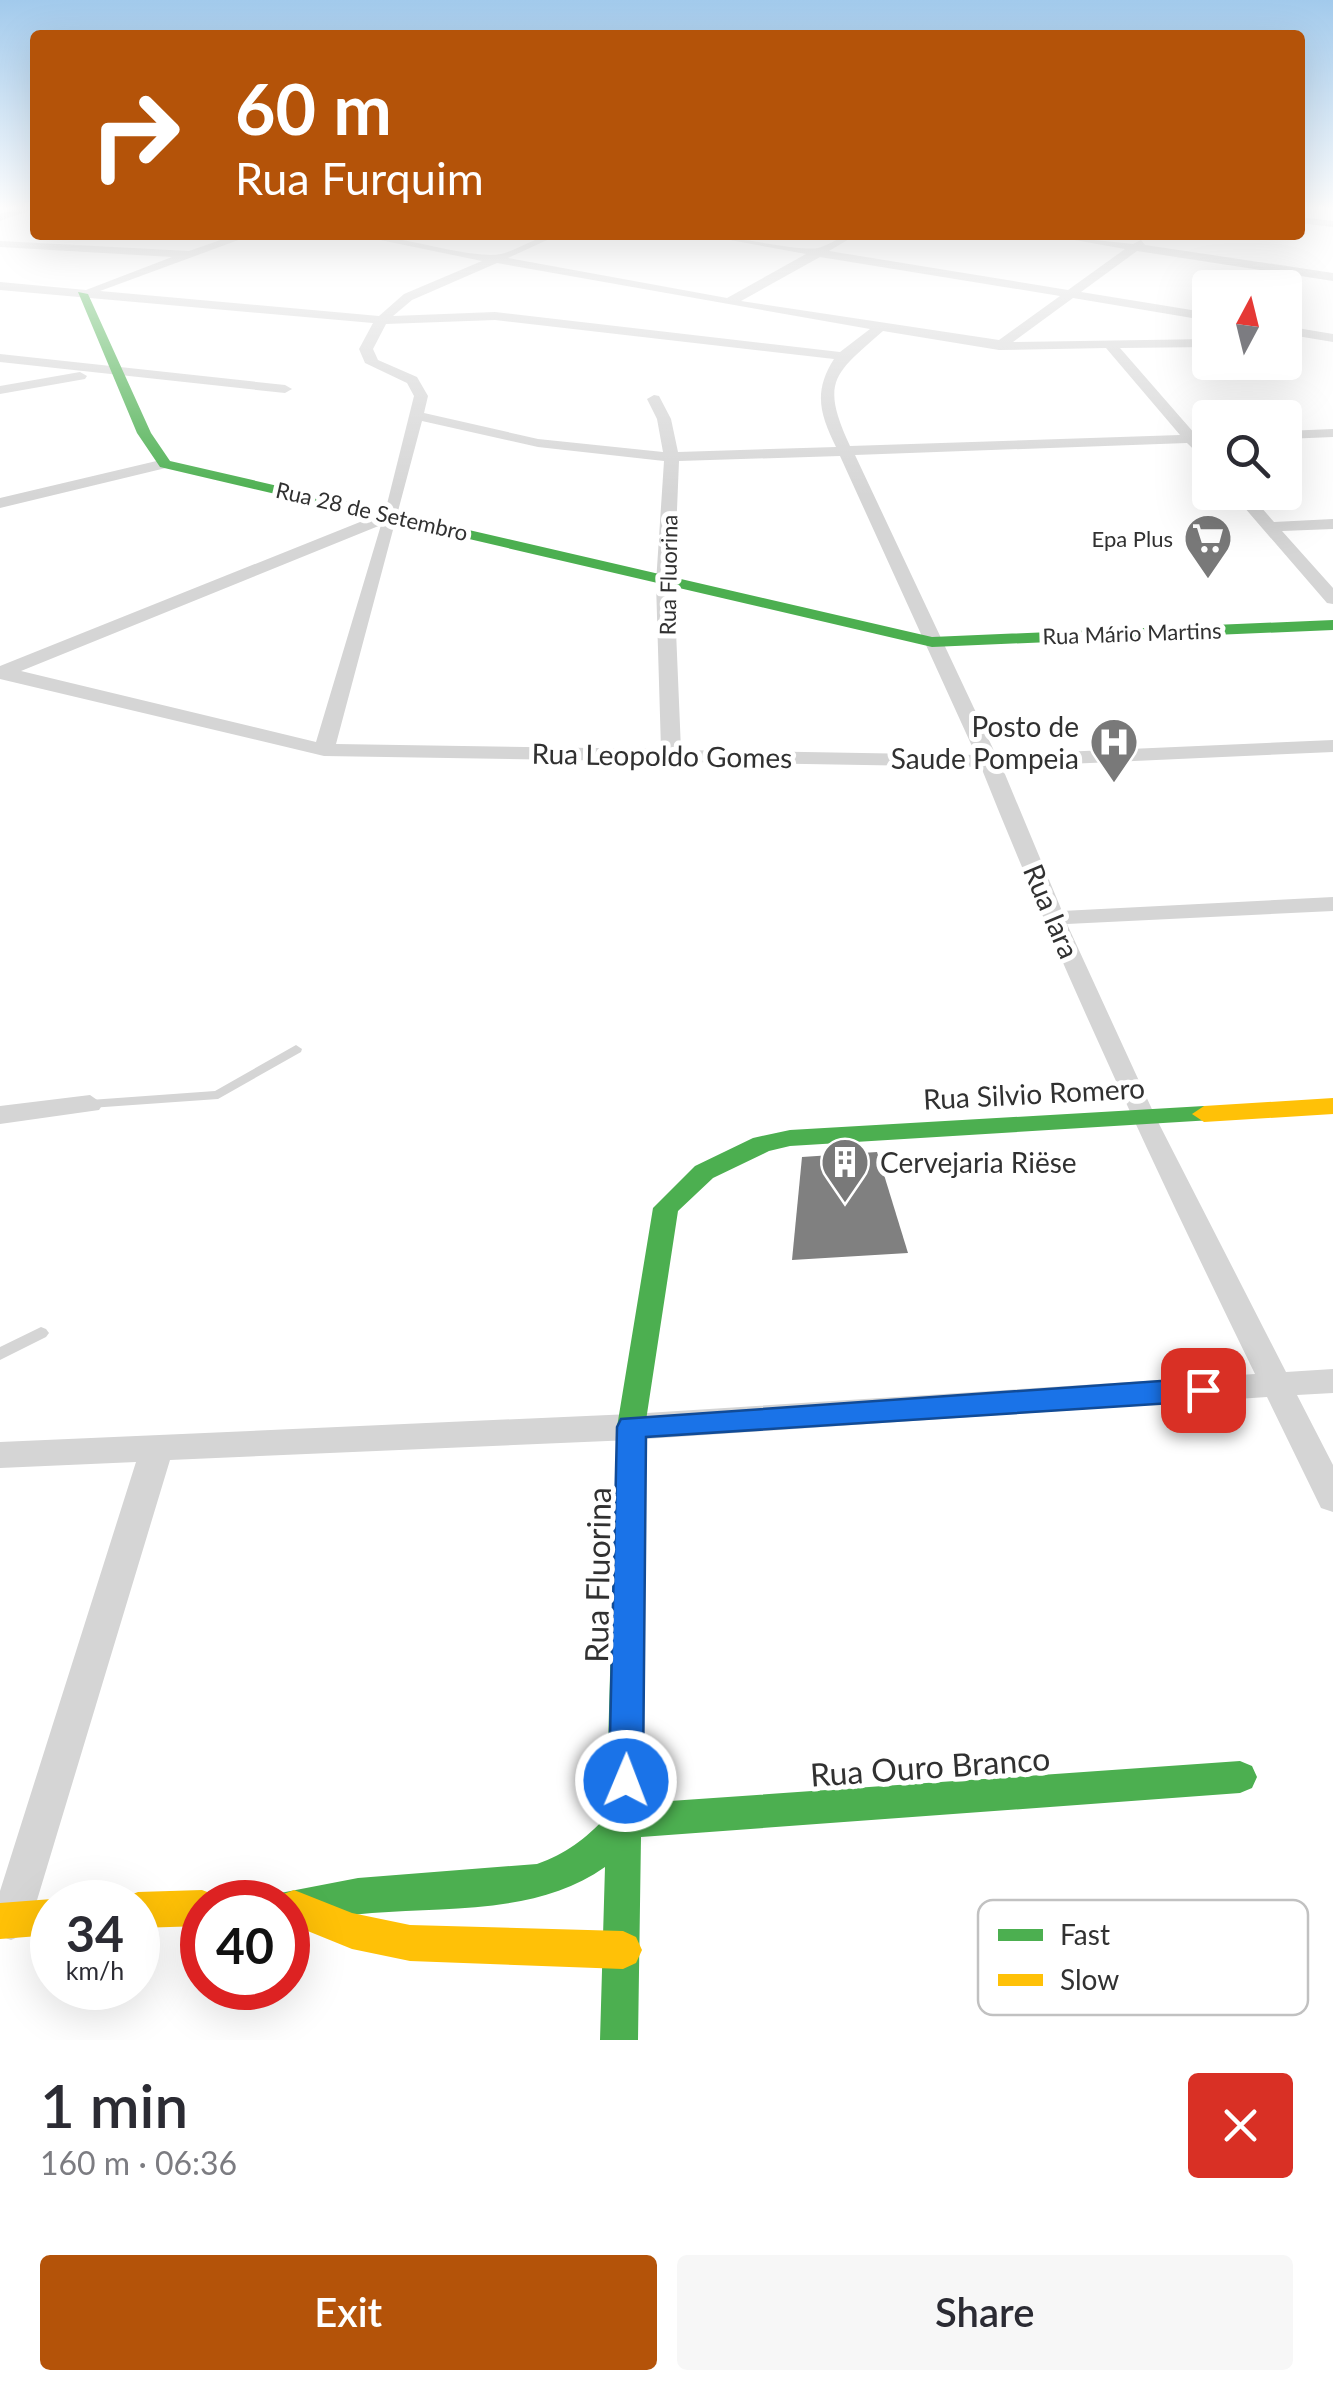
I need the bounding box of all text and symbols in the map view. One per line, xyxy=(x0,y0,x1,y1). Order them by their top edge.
text: 60 m xyxy=(235,66,392,150)
icon: right xyxy=(70,70,200,200)
text: Rua Furquim xyxy=(235,151,484,205)
north arrow xyxy=(1192,270,1302,380)
map controls xyxy=(1192,270,1302,510)
button: search xyxy=(1192,400,1302,510)
street label: Rua 28 de Setembro xyxy=(273,476,471,546)
supermarket icon: Epa Plus xyxy=(1182,512,1234,580)
street label: Rua Fluorina xyxy=(653,514,683,636)
place label: Epa Plus xyxy=(1092,525,1173,552)
street label: Rua Mário Martins xyxy=(1042,616,1222,650)
place label: Posto de Saude Pompeia xyxy=(891,709,1079,775)
hospital icon: Posto de Saude Pompeia xyxy=(1088,716,1140,784)
street label: Rua Leopoldo Gomes xyxy=(531,736,793,774)
street label: Rua Iara xyxy=(1017,859,1087,963)
street label: Rua Silvio Romero xyxy=(922,1070,1146,1116)
building icon: Cervejaria Riëse xyxy=(819,1136,871,1204)
place label: Cervejaria Riëse xyxy=(880,1145,1077,1179)
pin xyxy=(1161,1348,1246,1433)
icon: arrive xyxy=(1176,1363,1231,1418)
street label: Rua Fluorina xyxy=(576,1487,618,1663)
position arrow xyxy=(574,1729,678,1833)
street label: Rua Ouro Branco xyxy=(809,1738,1051,1794)
speed limit sign: 40 xyxy=(180,1880,310,2010)
legend xyxy=(978,1900,1308,2015)
text: 34 xyxy=(66,1903,124,1963)
text: Fast xyxy=(1060,1917,1110,1951)
text: km/h xyxy=(66,1955,124,1985)
text: Slow xyxy=(1060,1962,1119,1996)
text: 1 min xyxy=(40,2069,188,2141)
button: close xyxy=(1188,2073,1293,2178)
text: 160 m · 06:36 xyxy=(40,2143,237,2182)
button: Exit xyxy=(40,2255,657,2370)
button: Share xyxy=(677,2255,1293,2370)

